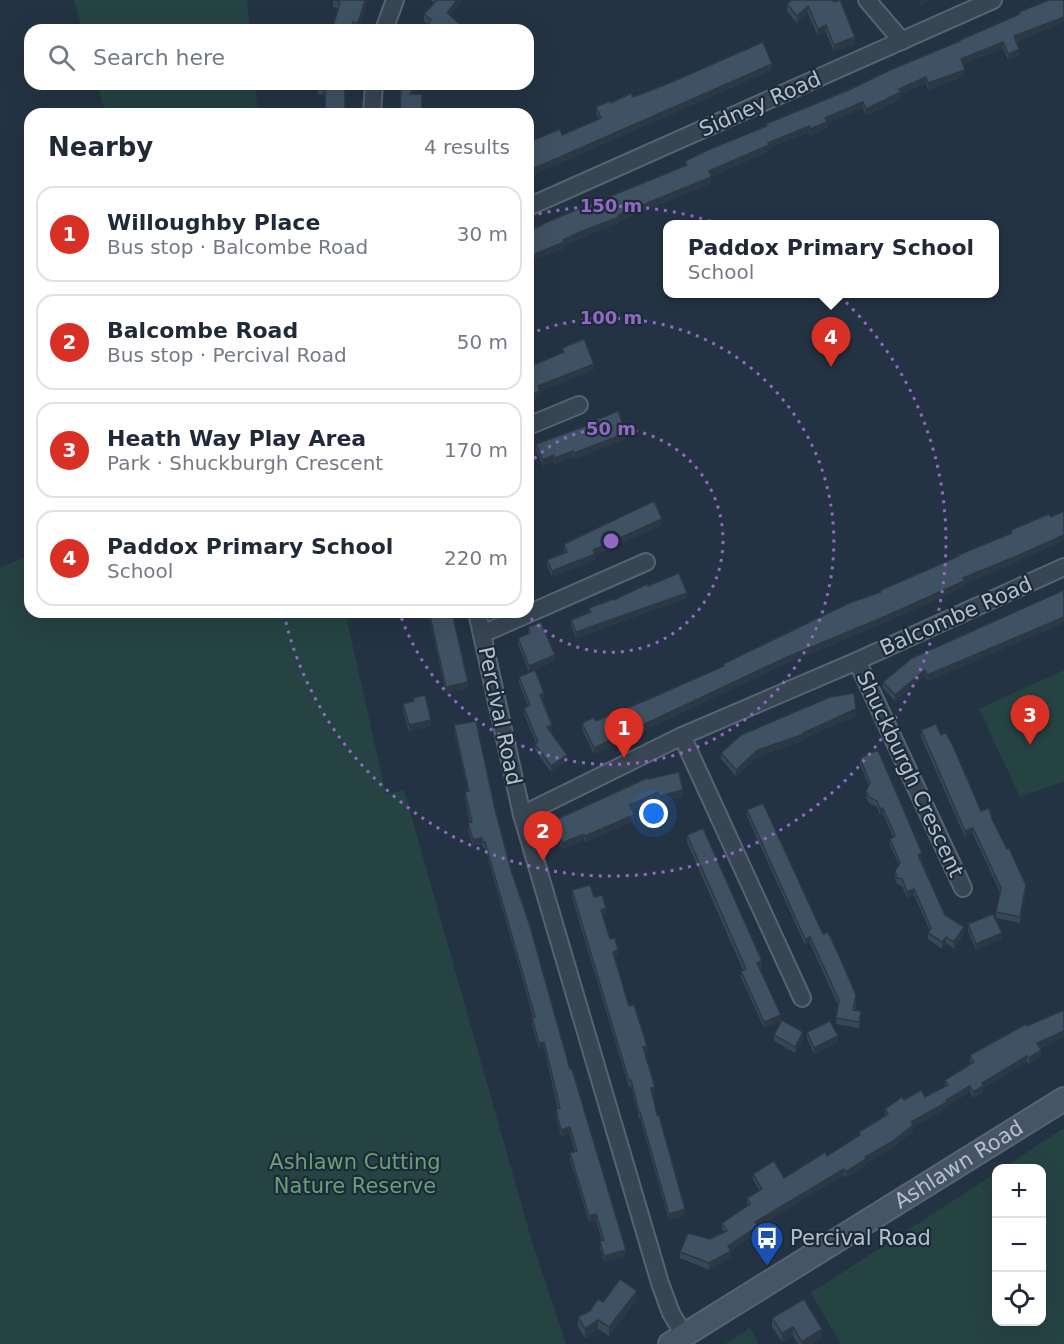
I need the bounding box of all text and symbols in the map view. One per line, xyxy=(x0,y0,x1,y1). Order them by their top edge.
search box xyxy=(24,24,534,90)
icon: search xyxy=(45,41,78,74)
text: Search here xyxy=(93,45,225,70)
street label: Sidney Road xyxy=(695,66,825,142)
text: Nearby xyxy=(48,132,153,162)
text: 4 results xyxy=(424,135,510,159)
text: 150 m xyxy=(580,195,642,216)
text: Willoughby Place xyxy=(107,210,320,235)
popup xyxy=(663,220,999,298)
text: 1 xyxy=(63,222,76,246)
text: 30 m xyxy=(457,222,508,246)
text: Bus stop · Balcombe Road xyxy=(107,235,368,259)
text: Paddox Primary School xyxy=(688,235,974,260)
text: School xyxy=(688,260,754,284)
text: 100 m xyxy=(580,307,642,328)
text: Balcombe Road xyxy=(107,318,298,343)
pin: 4 xyxy=(812,318,850,367)
text: 2 xyxy=(63,330,76,354)
text: 50 m xyxy=(457,330,508,354)
text: Bus stop · Percival Road xyxy=(107,343,347,367)
text: 50 m xyxy=(586,418,636,439)
text: Heath Way Play Area xyxy=(107,426,366,451)
text: 3 xyxy=(63,438,76,462)
text: 170 m xyxy=(444,438,508,462)
text: Park · Shuckburgh Crescent xyxy=(107,451,383,475)
centre of rings xyxy=(601,531,621,551)
text: Paddox Primary School xyxy=(107,534,393,559)
text: 4 xyxy=(63,546,76,570)
text: 220 m xyxy=(444,546,508,570)
text: School xyxy=(107,559,173,583)
street label: Balcombe Road xyxy=(876,572,1036,660)
street label: Percival Road xyxy=(474,645,526,787)
street label: Shuckburgh Crescent xyxy=(852,667,968,881)
pin: 3 xyxy=(1010,696,1050,745)
pin: 1 xyxy=(604,708,644,758)
your location xyxy=(639,799,668,828)
pin: 2 xyxy=(524,812,562,861)
street label: Ashlawn Road xyxy=(890,1115,1028,1214)
park label: Ashlawn Cutting Nature Reserve xyxy=(269,1150,441,1198)
map controls xyxy=(992,1164,1046,1326)
button: + xyxy=(992,1164,1046,1218)
button: − xyxy=(992,1218,1046,1272)
bus stop icon: Percival Road xyxy=(749,1220,785,1267)
place label: Percival Road xyxy=(790,1226,931,1250)
button: locate xyxy=(992,1272,1046,1326)

